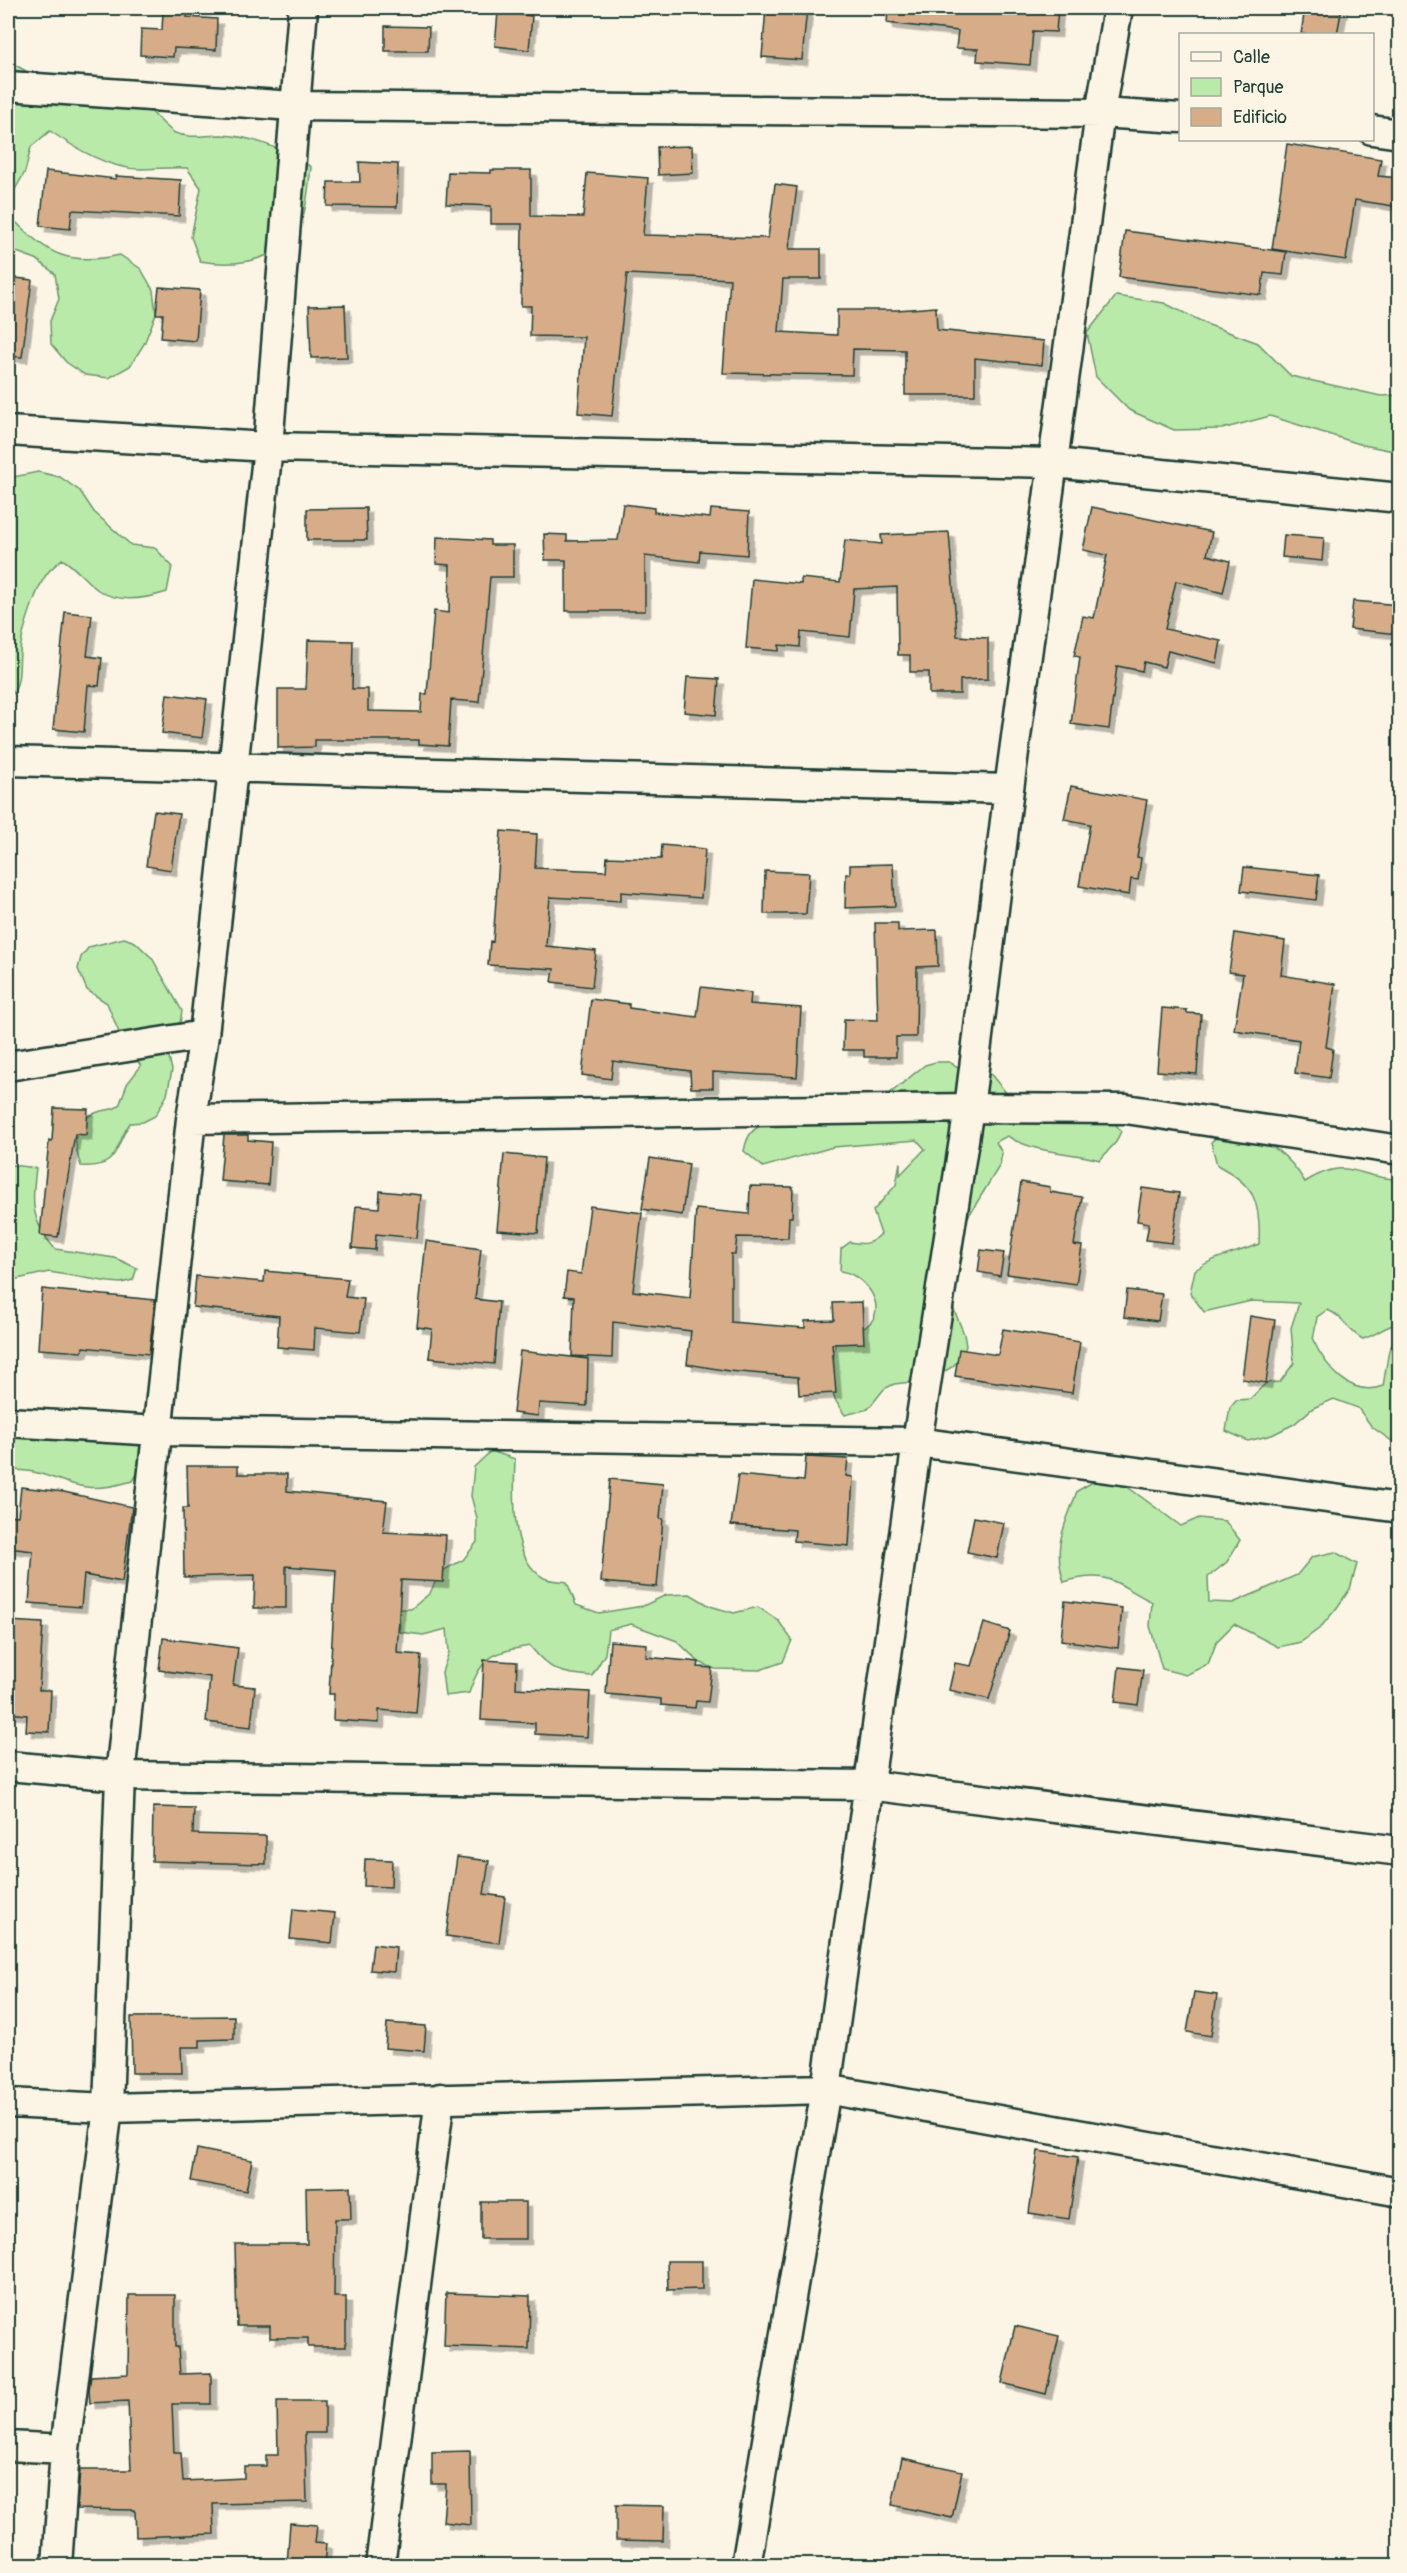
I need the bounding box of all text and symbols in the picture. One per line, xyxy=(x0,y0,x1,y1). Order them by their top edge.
legend xyxy=(1179,33,1374,141)
text: Calle xyxy=(1233,46,1270,69)
text: Parque xyxy=(1233,76,1283,99)
text: Edificio xyxy=(1233,106,1287,129)

